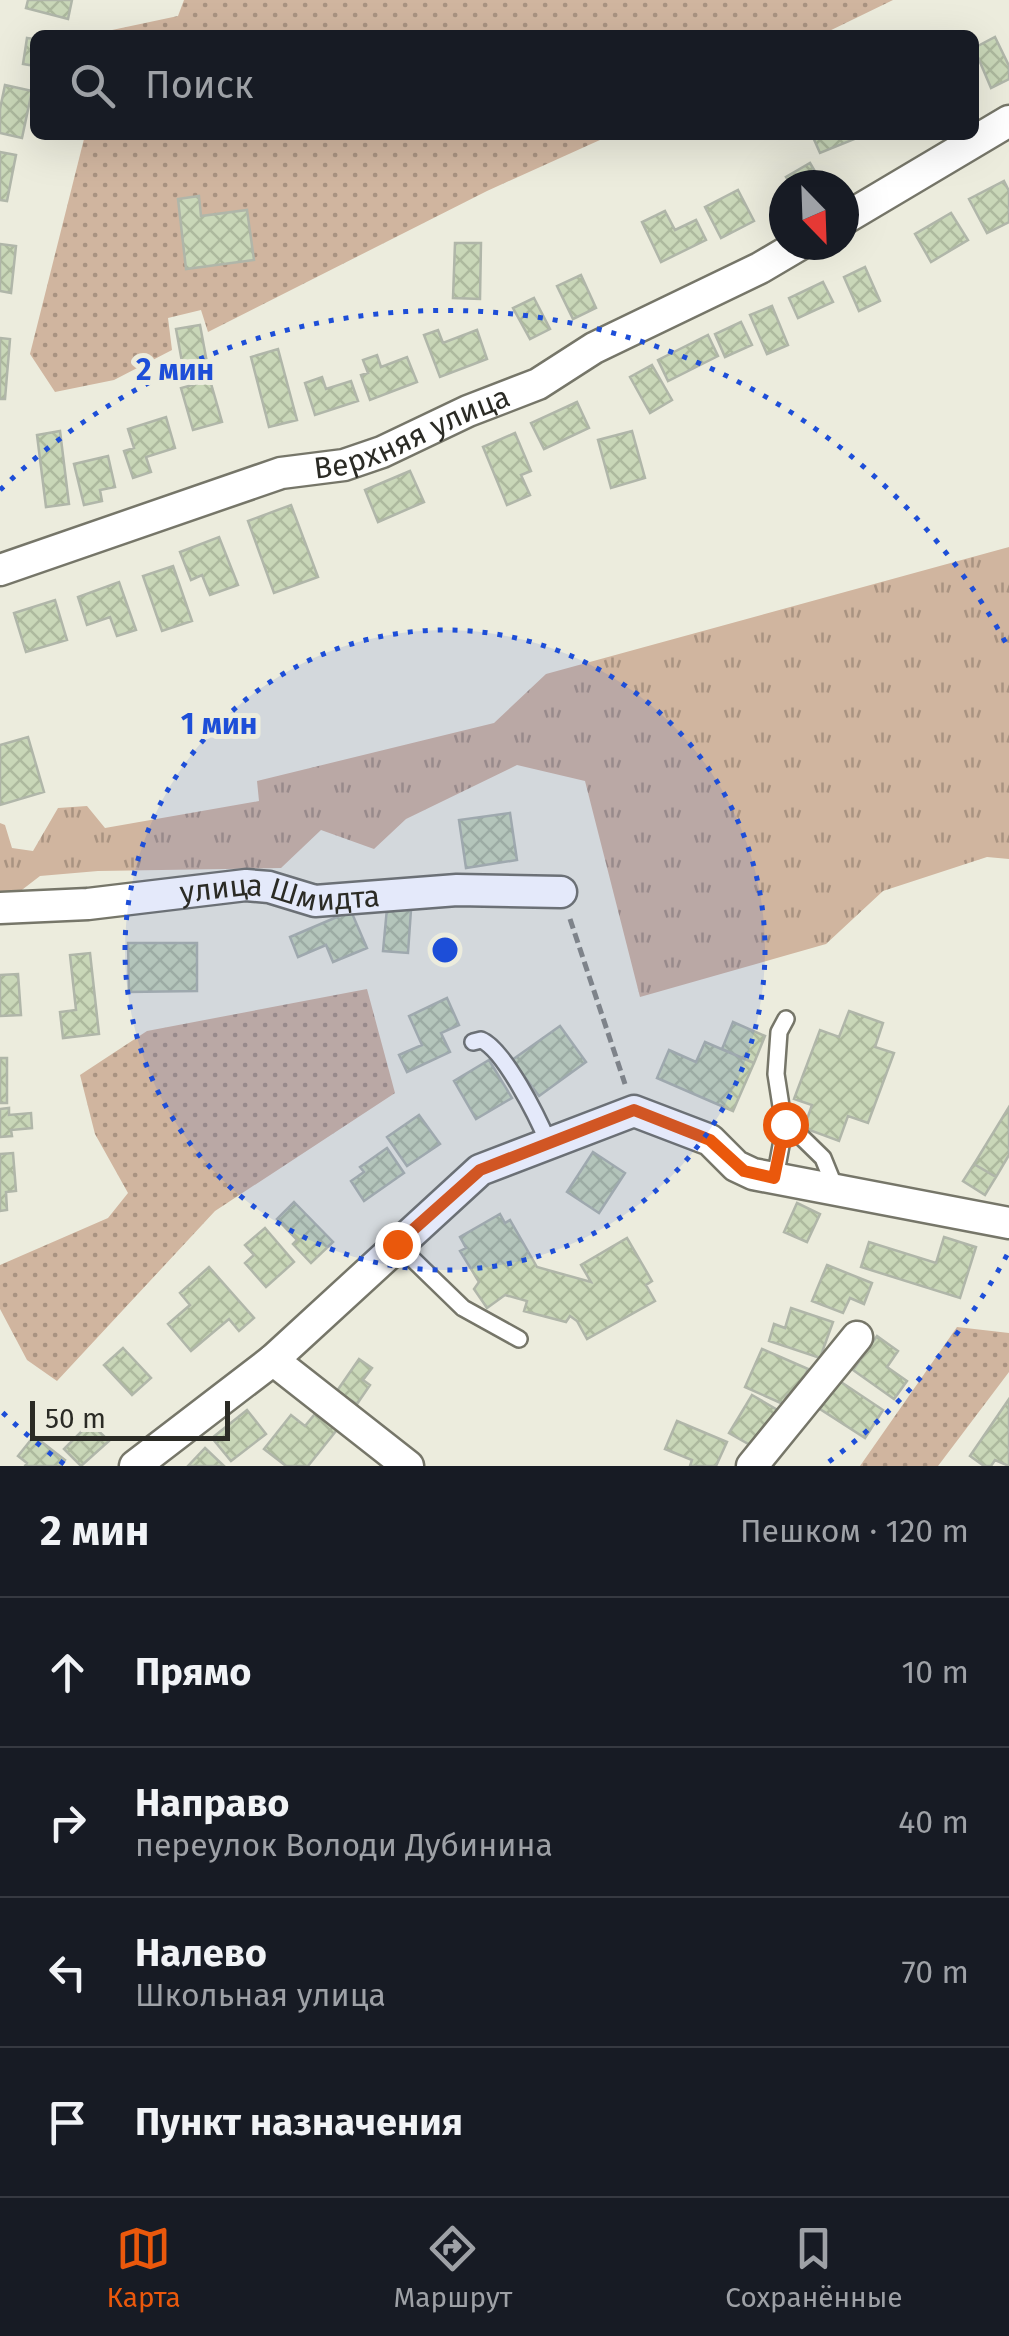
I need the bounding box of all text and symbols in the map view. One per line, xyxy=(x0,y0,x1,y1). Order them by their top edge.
search box xyxy=(30,30,979,140)
icon: search xyxy=(65,58,120,113)
text: Поиск xyxy=(145,62,254,108)
north arrow xyxy=(769,170,859,260)
text: 2 мин xyxy=(136,352,214,388)
street label: Верхняя улица xyxy=(312,379,515,487)
text: 1 мин xyxy=(181,706,257,742)
street label: улица Шмидта xyxy=(178,867,381,919)
centre of rings xyxy=(427,932,463,968)
route start xyxy=(763,1102,809,1148)
route end xyxy=(375,1222,421,1268)
scale bar xyxy=(30,1396,230,1440)
text: 50 m xyxy=(45,1402,106,1435)
text: 2 мин xyxy=(40,1506,149,1556)
text: Пешком · 120 m xyxy=(740,1512,969,1550)
icon: ahead xyxy=(40,1645,95,1700)
text: Прямо xyxy=(135,1649,251,1695)
text: 10 m xyxy=(901,1653,969,1691)
text: Направо xyxy=(135,1780,289,1826)
icon: right xyxy=(40,1795,95,1850)
text: 40 m xyxy=(898,1803,969,1841)
text: переулок Володи Дубинина xyxy=(135,1826,553,1864)
text: Налево xyxy=(135,1930,267,1976)
icon: left xyxy=(40,1945,95,2000)
text: 70 m xyxy=(901,1953,969,1991)
text: Школьная улица xyxy=(135,1976,386,2014)
icon: arrive xyxy=(40,2095,95,2150)
text: Пункт назначения xyxy=(135,2099,463,2145)
tab: Карта xyxy=(106,2221,181,2314)
tab: Маршрут xyxy=(394,2221,512,2314)
tab: Сохранённые xyxy=(725,2221,903,2314)

